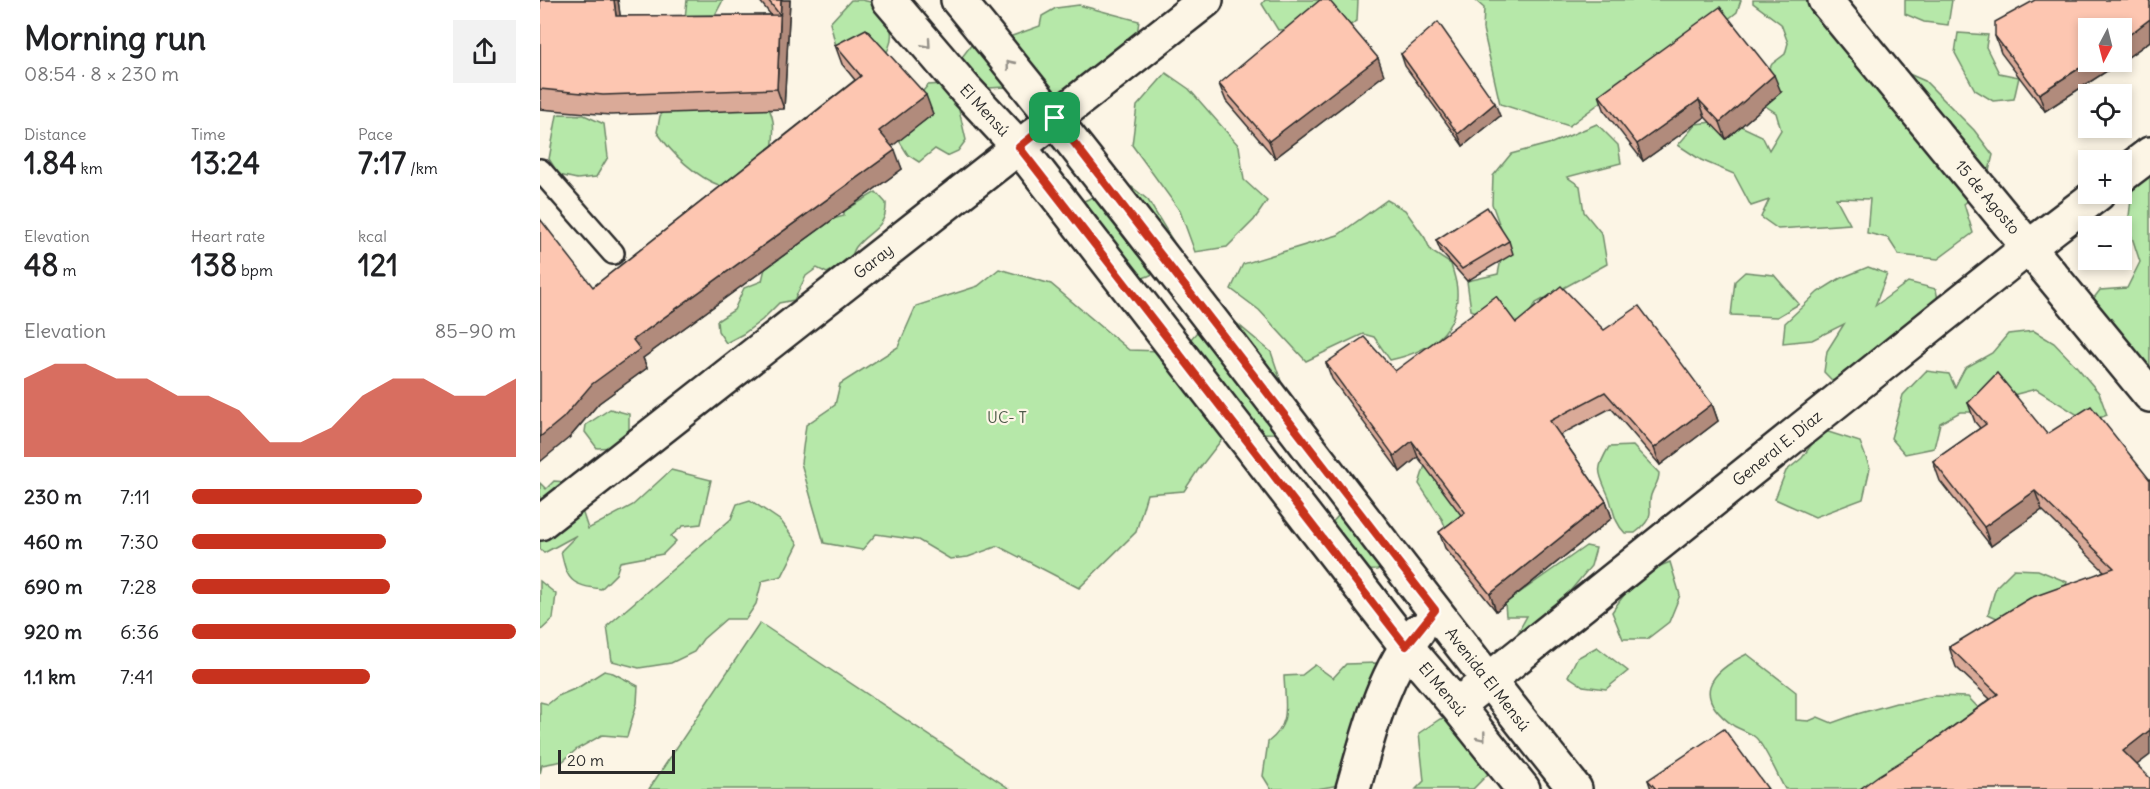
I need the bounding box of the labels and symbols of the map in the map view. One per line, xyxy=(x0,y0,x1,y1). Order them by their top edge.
north arrow xyxy=(2078,18,2132,72)
one-way arrow xyxy=(920,37,931,48)
one-way arrow xyxy=(1007,59,1018,70)
street label: El Mensú xyxy=(956,80,1014,140)
pin xyxy=(1029,92,1080,143)
street label: 15 de Agosto xyxy=(1951,156,2025,238)
street label: Garay xyxy=(849,239,897,283)
street label: General E. Díaz xyxy=(1728,406,1826,490)
park label: UC- T xyxy=(987,407,1027,427)
street label: Avenida El Mensú xyxy=(1442,623,1534,735)
street label: El Mensú xyxy=(1415,658,1471,720)
one-way arrow xyxy=(1475,730,1486,741)
scale bar xyxy=(558,747,675,774)

